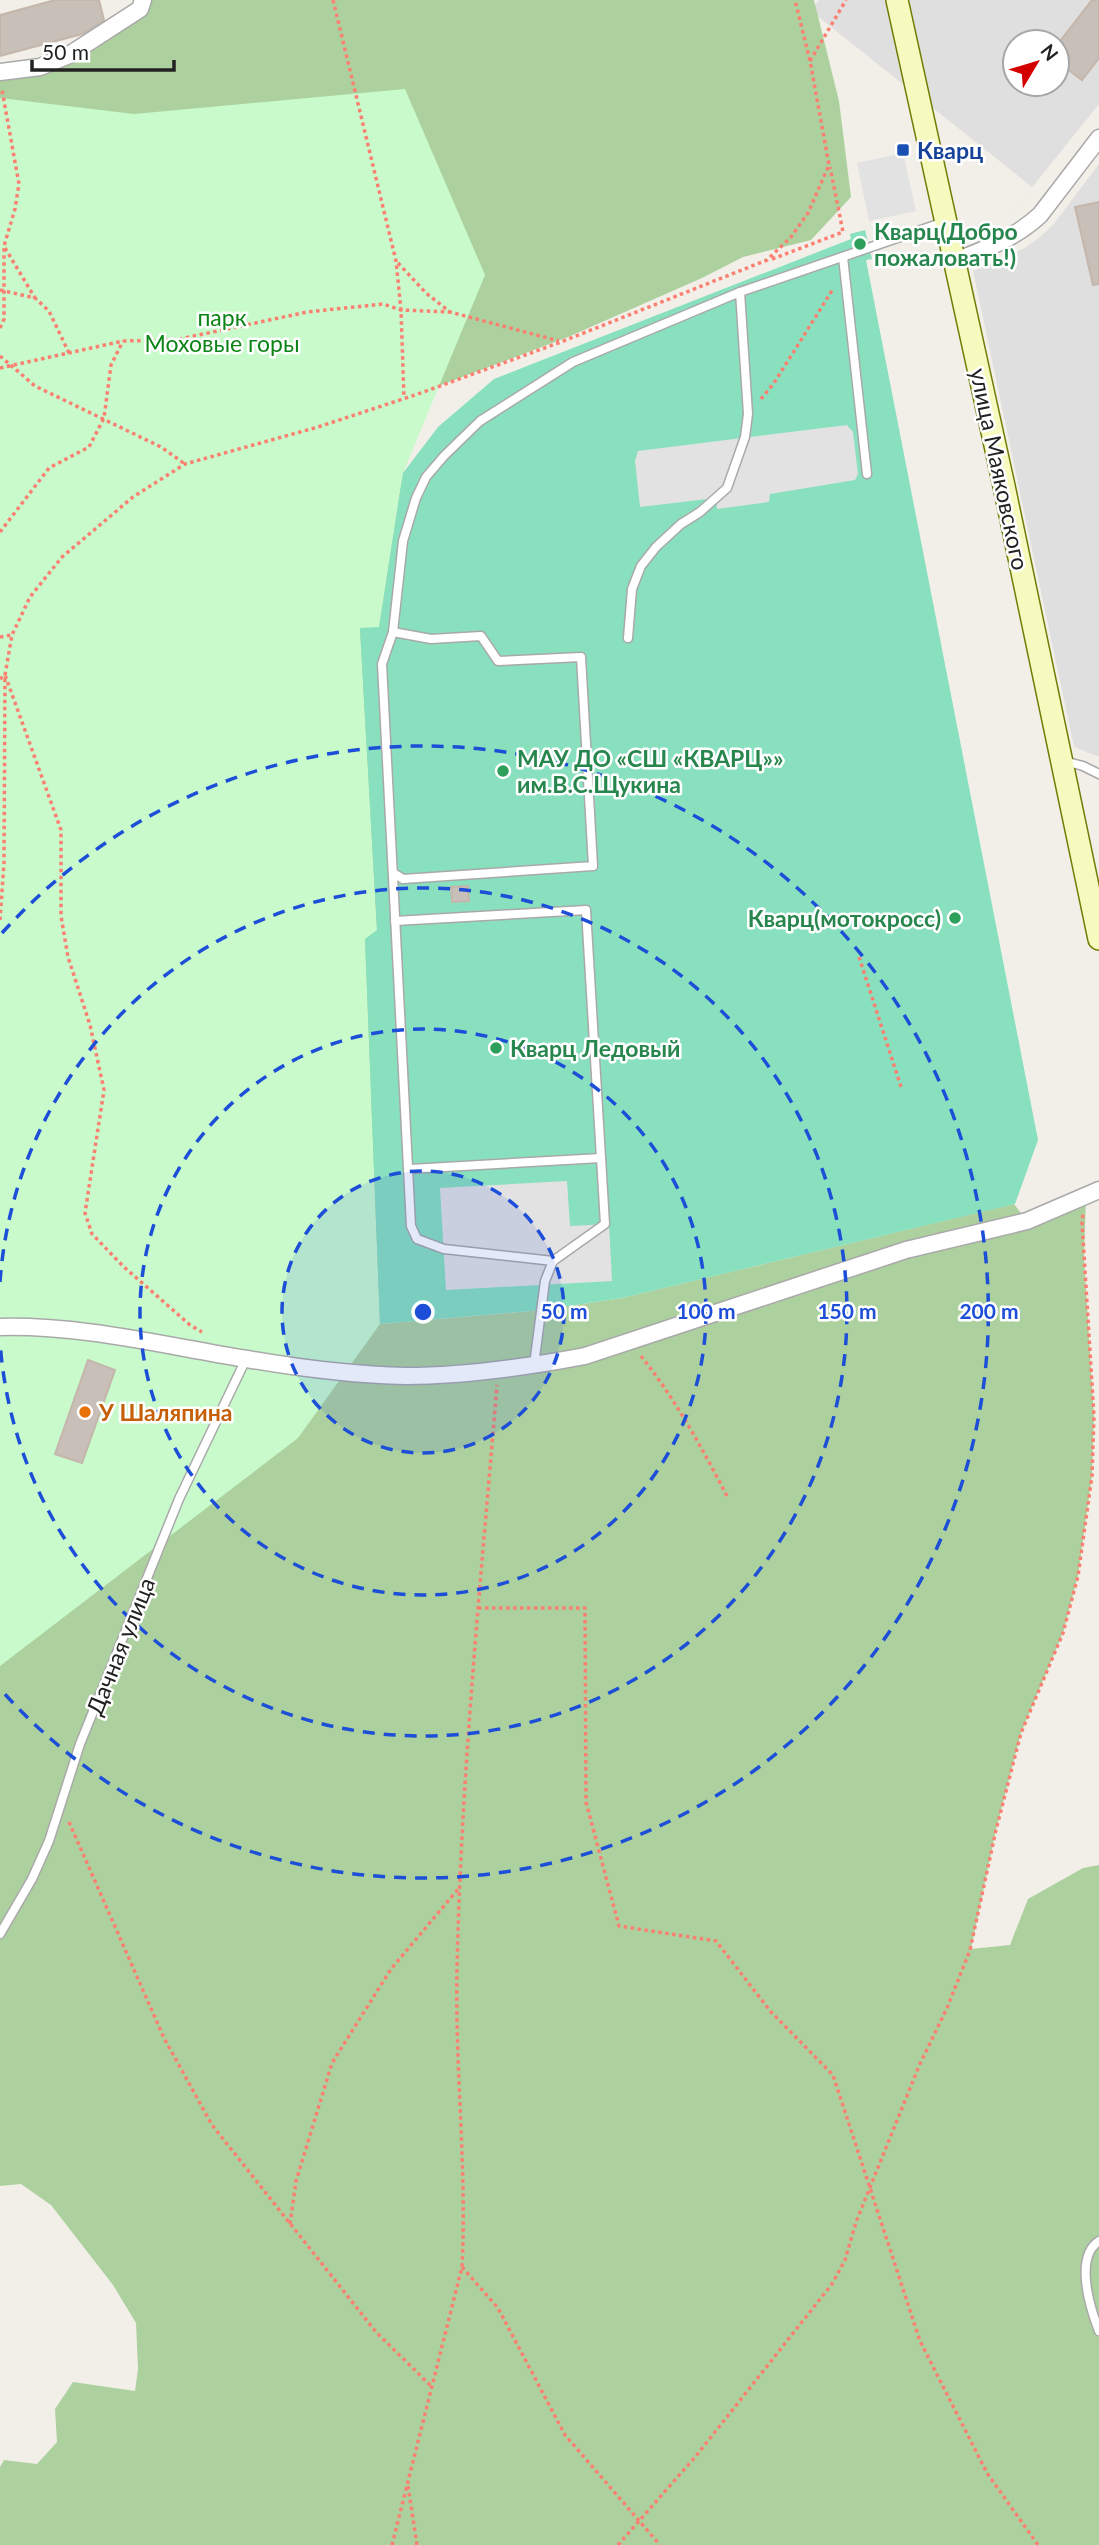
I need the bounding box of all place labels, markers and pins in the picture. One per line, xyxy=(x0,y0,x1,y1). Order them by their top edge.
place label: Кварц xyxy=(917,136,983,164)
marker: Кварц xyxy=(895,142,911,158)
place label: Кварц(Добро пожаловать!) xyxy=(874,217,1018,271)
marker: Кварц(Добро пожаловать!) xyxy=(852,236,868,252)
place label: МАУ ДО «СШ «КВАРЦ»» им.В.С.Щукина xyxy=(517,744,784,798)
marker: МАУ ДО «СШ «КВАРЦ»» им.В.С.Щукина xyxy=(495,763,511,779)
place label: Кварц(мотокросс) xyxy=(748,904,941,932)
marker: Кварц(мотокросс) xyxy=(947,910,963,926)
place label: Кварц Ледовый xyxy=(510,1034,681,1062)
marker: Кварц Ледовый xyxy=(488,1040,504,1056)
centre of rings xyxy=(411,1300,435,1324)
place label: У Шаляпина xyxy=(98,1398,232,1426)
marker: У Шаляпина xyxy=(77,1404,93,1420)

